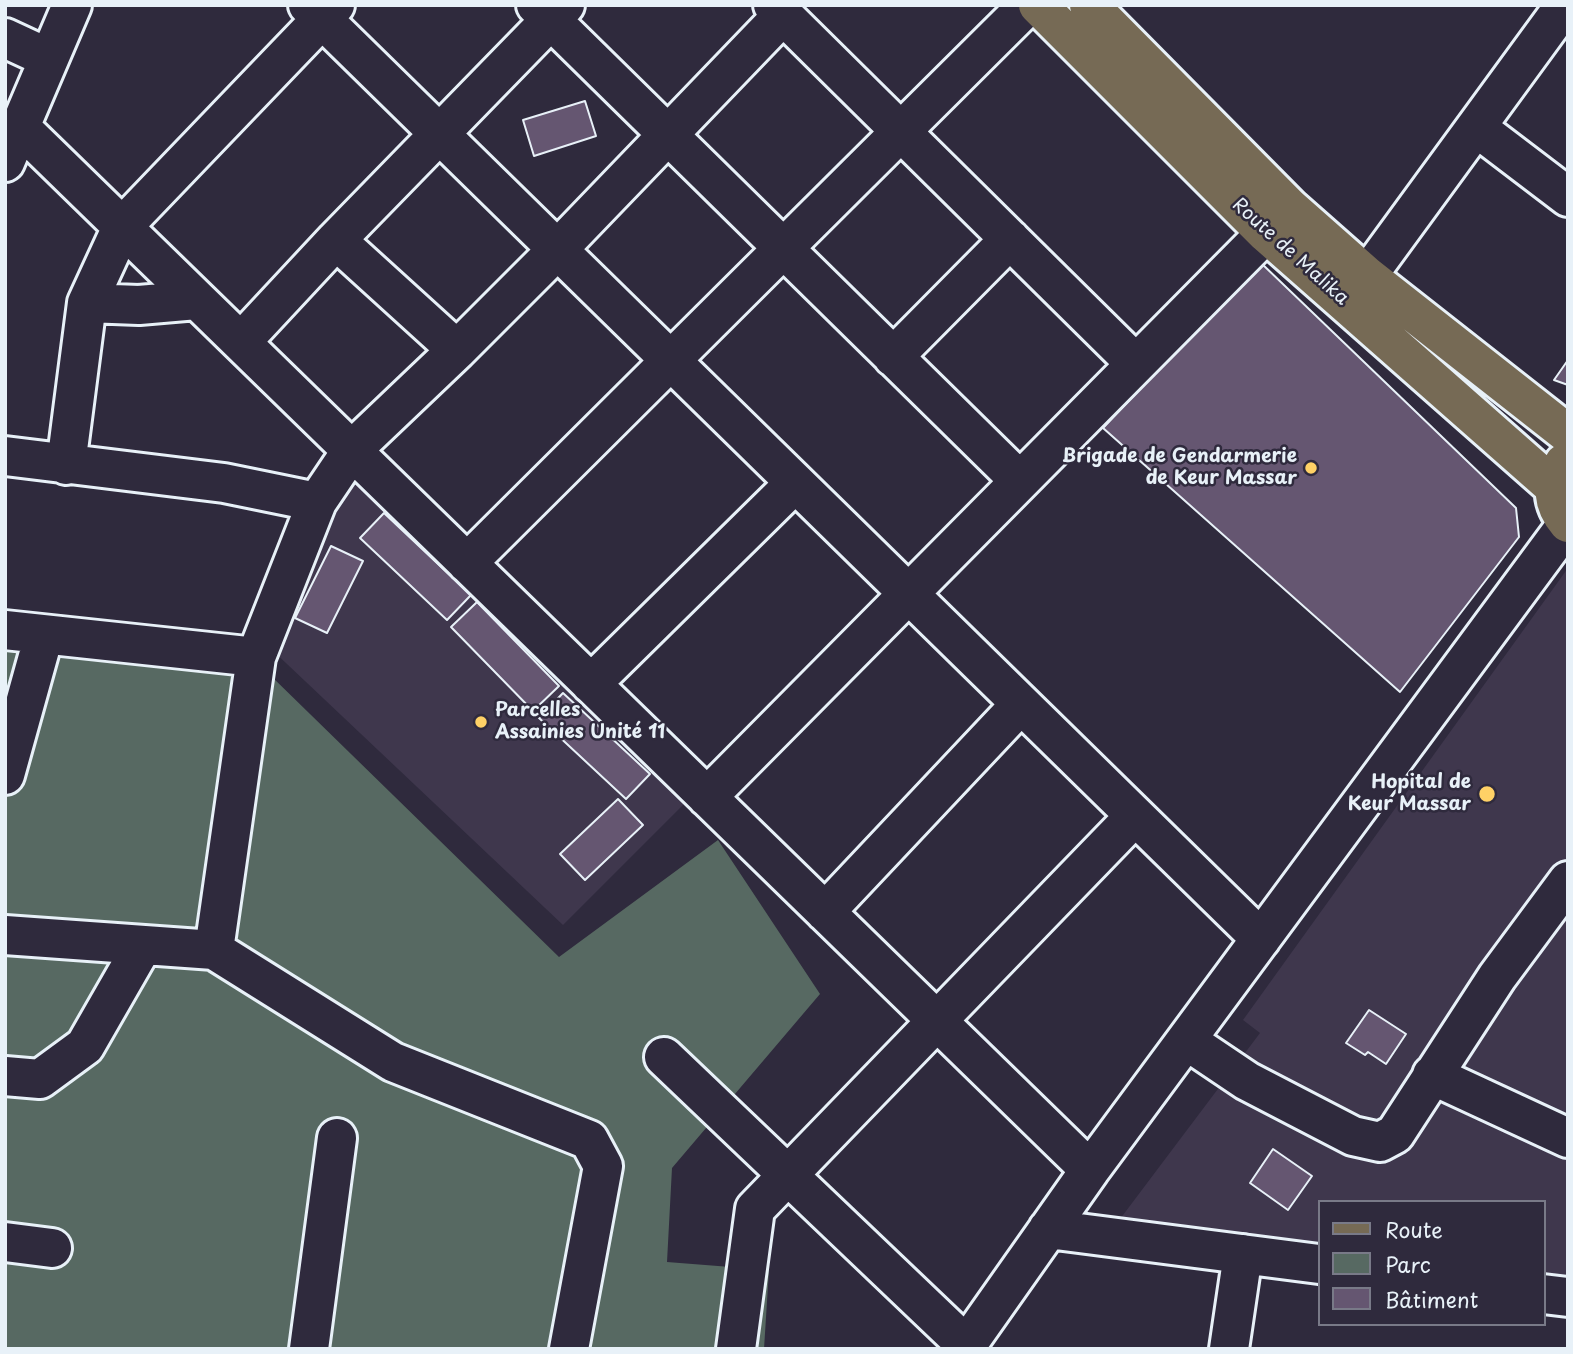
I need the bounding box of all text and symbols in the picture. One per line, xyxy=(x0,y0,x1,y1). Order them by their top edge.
street label: Route de Malika xyxy=(1227,194,1353,310)
place label: Brigade de Gendarmerie de Keur Massar xyxy=(1062,446,1297,490)
marker: Brigade de Gendarmerie de Keur Massar xyxy=(1303,460,1319,476)
place label: Parcelles Assainies Unité 11 xyxy=(495,700,665,744)
marker: Parcelles Assainies Unité 11 xyxy=(473,714,489,730)
place label: Hopital de Keur Massar xyxy=(1348,772,1471,816)
marker: Hopital de Keur Massar xyxy=(1477,784,1497,804)
legend xyxy=(1318,1200,1545,1326)
text: Route xyxy=(1385,1213,1443,1245)
text: Parc xyxy=(1385,1248,1431,1280)
text: Bâtiment xyxy=(1385,1283,1478,1315)

